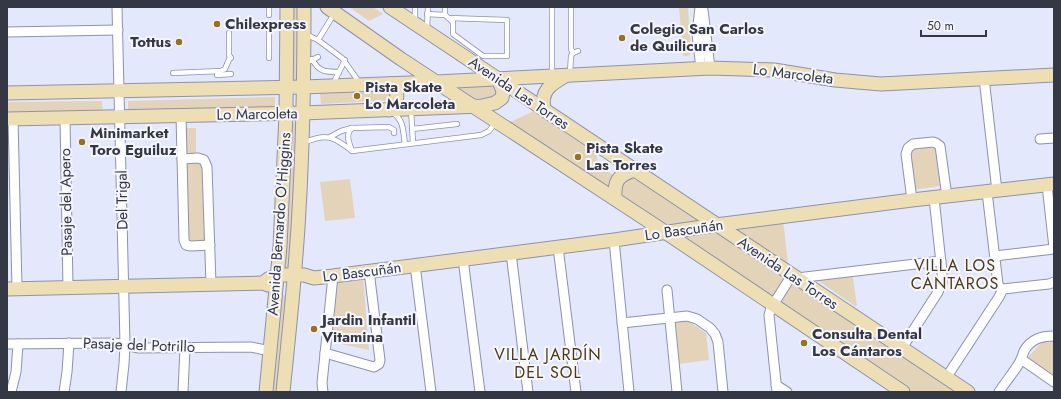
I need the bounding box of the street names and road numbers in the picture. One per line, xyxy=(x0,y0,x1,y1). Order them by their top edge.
street label: Avenida Las Torres xyxy=(464,51,574,135)
street label: Lo Marcoleta xyxy=(751,58,835,90)
street label: Lo Marcoleta xyxy=(216,102,298,126)
street label: Avenida Bernardo O'Higgins xyxy=(262,132,296,316)
street label: Pasaje del Apero xyxy=(54,148,78,256)
street label: Del Trigal xyxy=(110,170,134,230)
street label: Lo Bascuñán xyxy=(643,214,725,246)
street label: Avenida Las Torres xyxy=(733,231,843,315)
street label: Lo Bascuñán xyxy=(321,256,403,288)
street label: Pasaje del Potrillo xyxy=(83,332,195,358)

